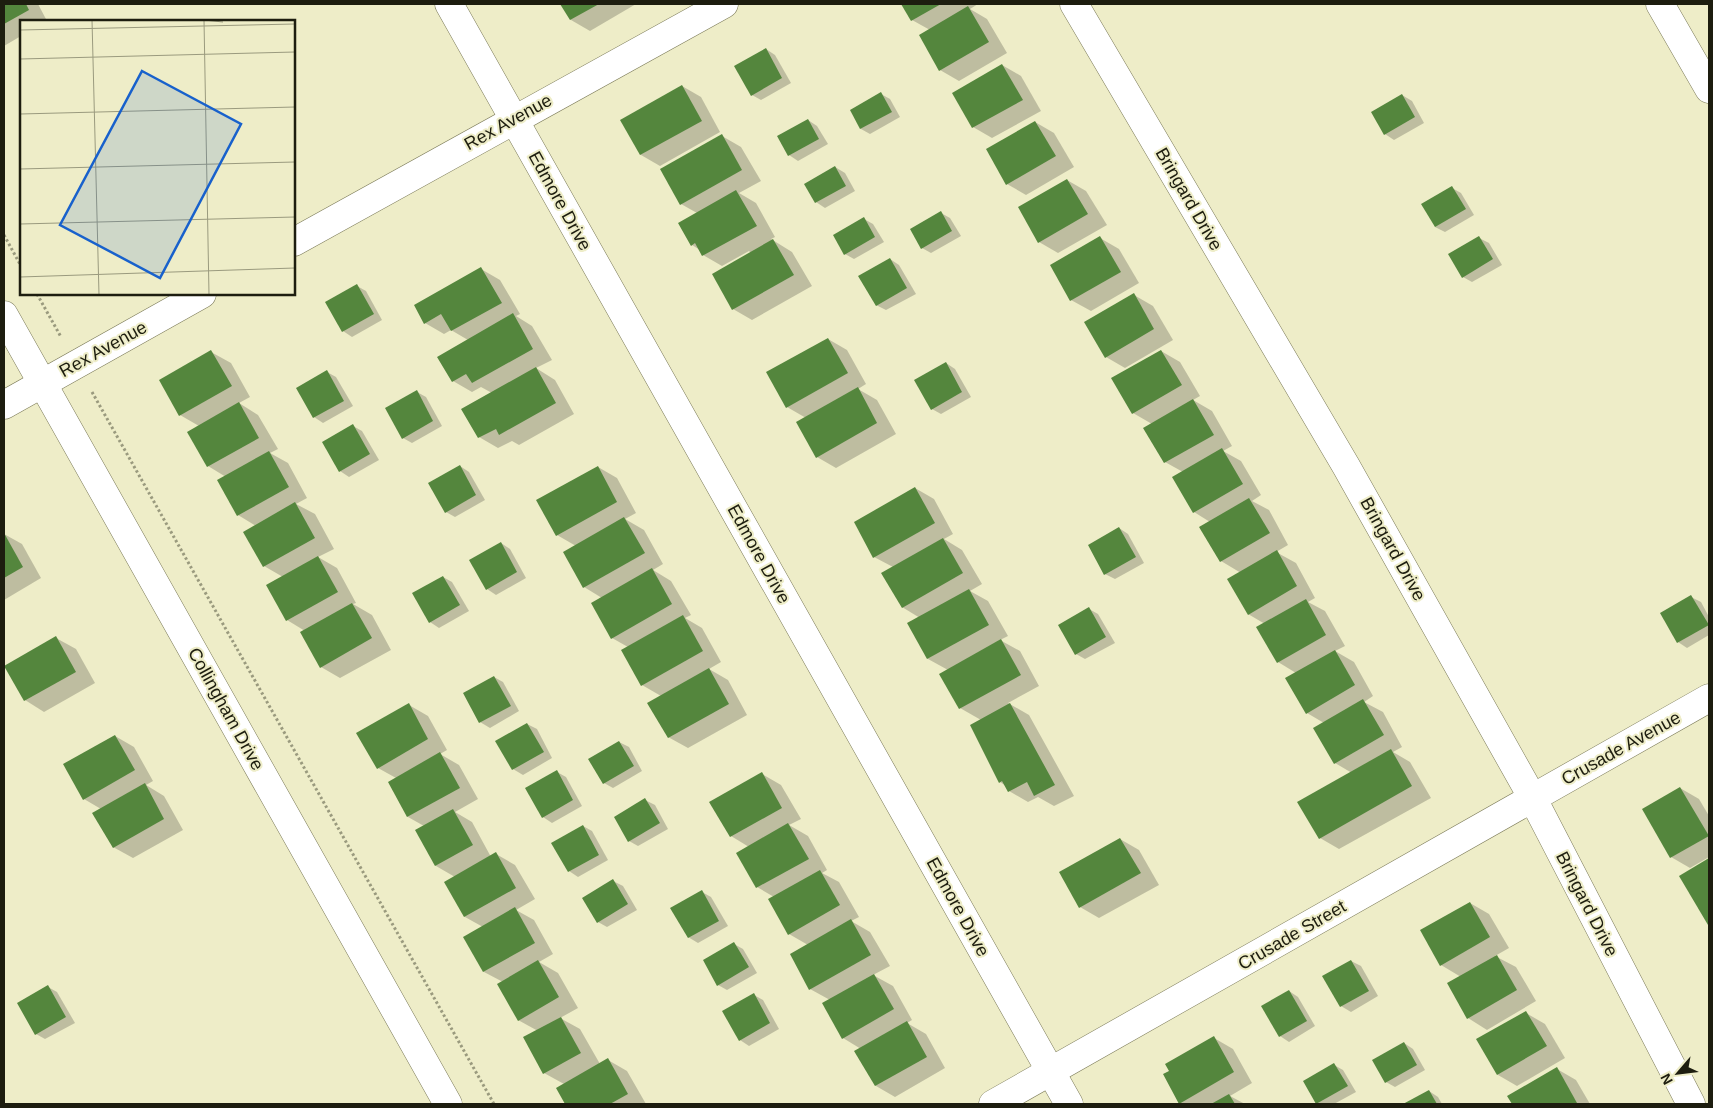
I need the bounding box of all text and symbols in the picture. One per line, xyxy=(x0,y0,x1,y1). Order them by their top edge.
inset map xyxy=(20,20,295,295)
street label: Rex Avenue xyxy=(461,90,555,154)
street label: Bringard Drive xyxy=(1152,144,1226,254)
street label: Edmore Drive xyxy=(525,148,595,254)
street label: Rex Avenue xyxy=(56,317,150,381)
street label: Bringard Drive xyxy=(1356,494,1430,604)
street label: Edmore Drive xyxy=(724,501,794,607)
street label: Collingham Drive xyxy=(184,644,268,774)
street label: Crusade Avenue xyxy=(1558,707,1684,789)
street label: Bringard Drive xyxy=(1552,848,1622,960)
street label: Edmore Drive xyxy=(923,854,993,960)
street label: Crusade Street xyxy=(1235,896,1349,974)
north arrow xyxy=(1653,1048,1703,1098)
text: N xyxy=(1657,1071,1676,1087)

